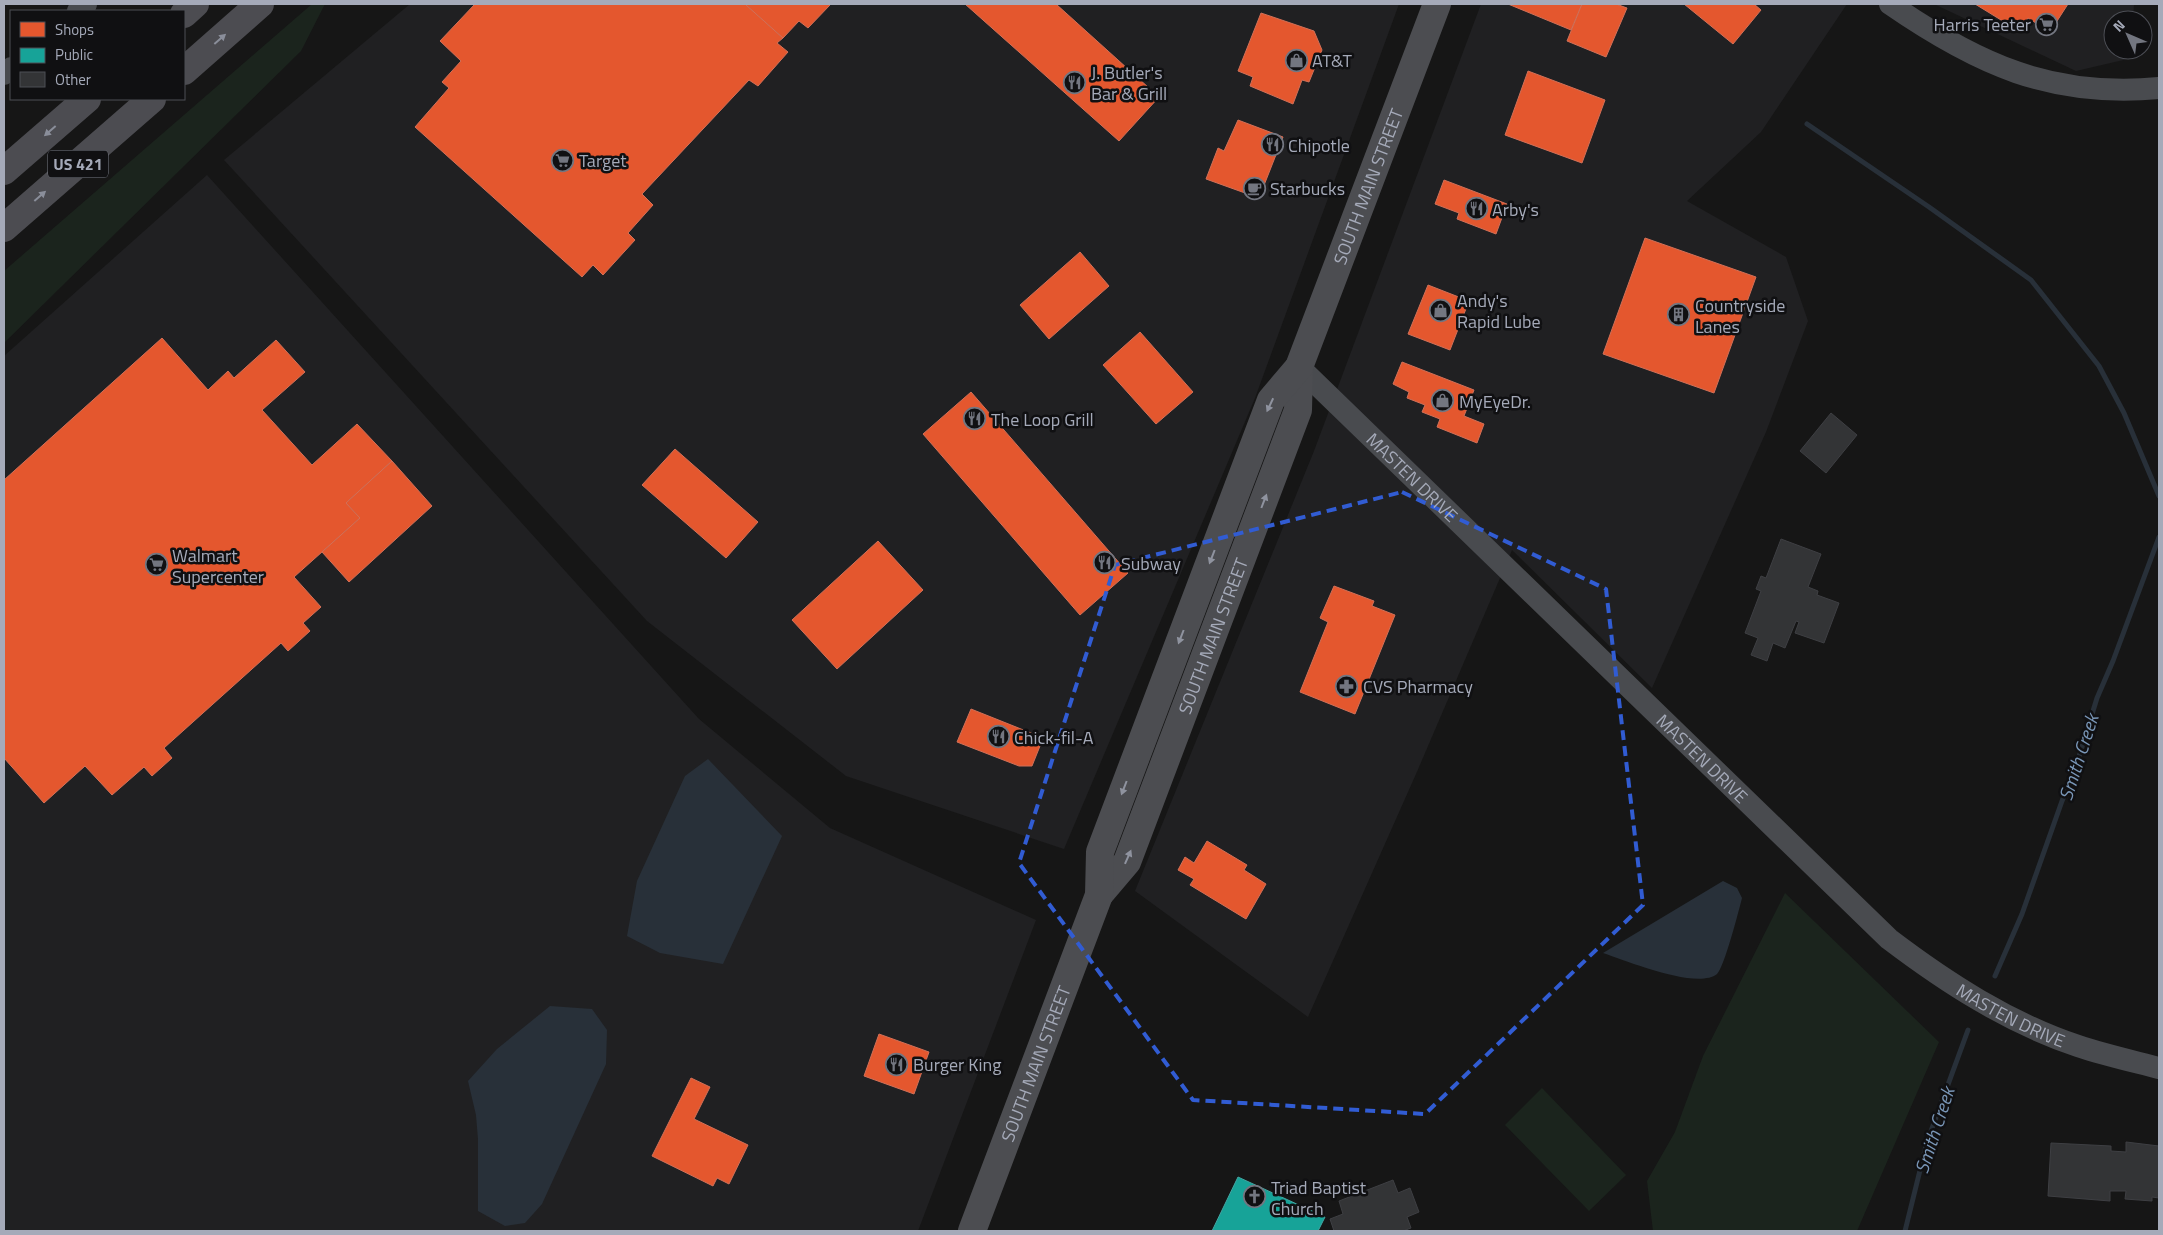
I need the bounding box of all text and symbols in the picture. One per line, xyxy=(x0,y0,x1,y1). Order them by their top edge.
legend xyxy=(10,10,185,100)
north arrow xyxy=(2103,10,2153,60)
place label: Harris Teeter xyxy=(1934,11,2031,38)
supermarket icon: Harris Teeter xyxy=(2035,12,2059,36)
text: N xyxy=(2108,15,2129,36)
text: Shops xyxy=(55,18,94,41)
one-way arrow xyxy=(214,33,227,44)
text: Public xyxy=(55,43,93,66)
place label: AT&T xyxy=(1312,47,1353,74)
shop icon: AT&T xyxy=(1284,48,1308,72)
place label: J. Butler's Bar & Grill xyxy=(1091,59,1167,107)
text: Other xyxy=(55,68,91,91)
restaurant icon: J. Butler's Bar & Grill xyxy=(1063,70,1087,94)
street label: SOUTH MAIN STREET xyxy=(1326,104,1410,268)
one-way arrow xyxy=(44,125,56,137)
place label: Chipotle xyxy=(1288,132,1350,159)
restaurant icon: Chipotle xyxy=(1260,133,1284,157)
place label: Target xyxy=(579,147,627,174)
supermarket icon: Target xyxy=(551,148,575,172)
road number: US 421 xyxy=(48,150,108,178)
place label: Starbucks xyxy=(1270,175,1345,202)
cafe icon: Starbucks xyxy=(1242,176,1266,200)
one-way arrow xyxy=(34,191,47,202)
place label: Arby's xyxy=(1492,196,1539,223)
restaurant icon: Arby's xyxy=(1464,197,1488,221)
place label: Andy's Rapid Lube xyxy=(1457,287,1541,335)
place label: Countryside Lanes xyxy=(1695,292,1785,340)
shop icon: Andy's Rapid Lube xyxy=(1429,298,1453,322)
building icon: Countryside Lanes xyxy=(1667,303,1691,327)
place label: MyEyeDr. xyxy=(1459,388,1531,415)
shop icon: MyEyeDr. xyxy=(1431,389,1455,413)
one-way arrow xyxy=(1266,398,1274,413)
place label: The Loop Grill xyxy=(991,406,1094,433)
restaurant icon: The Loop Grill xyxy=(963,407,987,431)
street label: MASTEN DRIVE xyxy=(1360,426,1464,528)
one-way arrow xyxy=(1261,494,1268,509)
place label: Walmart Supercenter xyxy=(172,542,264,590)
place label: Subway xyxy=(1121,550,1181,577)
one-way arrow xyxy=(1208,550,1216,565)
restaurant icon: Subway xyxy=(1093,551,1117,575)
supermarket icon: Walmart Supercenter xyxy=(144,553,168,577)
street label: SOUTH MAIN STREET xyxy=(1171,553,1255,718)
one-way arrow xyxy=(1177,630,1185,645)
place label: CVS Pharmacy xyxy=(1363,673,1473,700)
pharmacy icon: CVS Pharmacy xyxy=(1335,674,1359,698)
street label: MASTEN DRIVE xyxy=(1650,707,1755,809)
water label: Smith Creek xyxy=(2050,708,2106,804)
place label: Chick-fil-A xyxy=(1014,724,1094,751)
restaurant icon: Chick-fil-A xyxy=(986,725,1010,749)
one-way arrow xyxy=(1120,781,1128,795)
one-way arrow xyxy=(1125,850,1133,864)
street label: MASTEN DRIVE xyxy=(1951,976,2069,1054)
street label: SOUTH MAIN STREET xyxy=(993,981,1077,1146)
place label: Burger King xyxy=(913,1051,1001,1078)
restaurant icon: Burger King xyxy=(885,1052,909,1076)
water label: Smith Creek xyxy=(1906,1081,1962,1177)
place label: Triad Baptist Church xyxy=(1271,1174,1367,1222)
church icon: Triad Baptist Church xyxy=(1243,1185,1267,1209)

